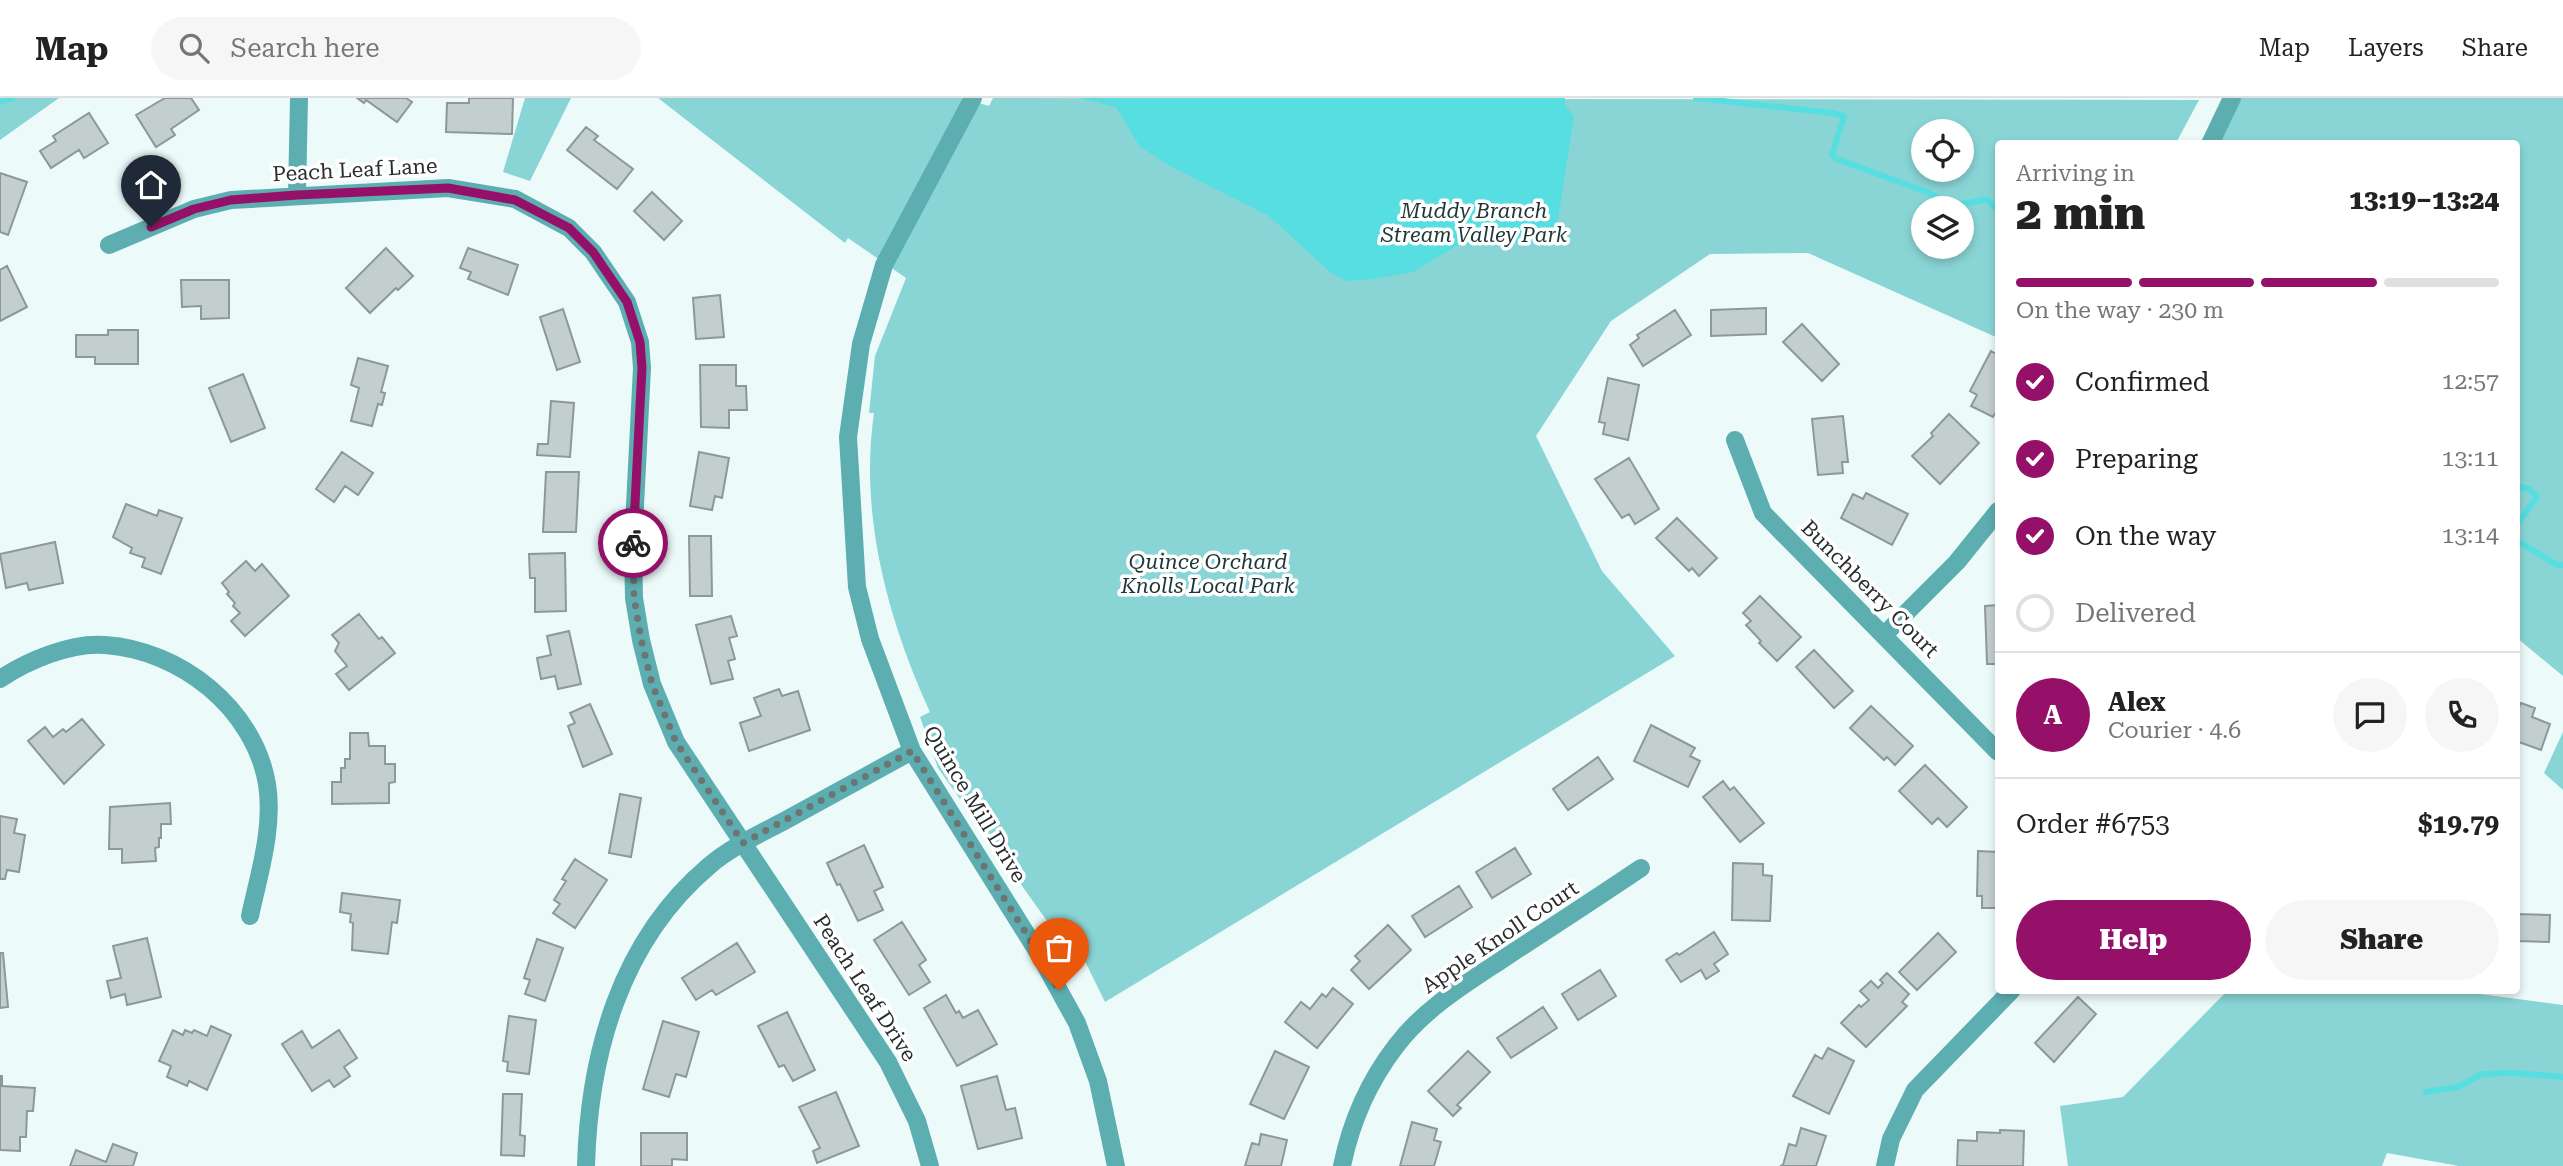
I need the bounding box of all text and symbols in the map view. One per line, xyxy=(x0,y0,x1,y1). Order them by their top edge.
search box xyxy=(151,17,641,80)
text: Map xyxy=(35,29,109,68)
icon: search xyxy=(175,29,213,67)
text: Search here xyxy=(231,33,380,63)
text: Map xyxy=(2259,34,2310,62)
text: Layers xyxy=(2348,34,2424,62)
text: Share xyxy=(2462,34,2528,62)
map controls xyxy=(1911,119,1974,259)
button: locate xyxy=(1911,119,1974,182)
street label: Peach Leaf Lane xyxy=(272,154,438,186)
pin xyxy=(121,155,181,227)
text: Arriving in xyxy=(2016,160,2135,187)
icon: home xyxy=(132,166,170,204)
text: 13:19–13:24 xyxy=(2349,185,2499,215)
text: 2 min xyxy=(2016,186,2145,240)
button: layers xyxy=(1911,196,1974,259)
park label: Muddy Branch Stream Valley Park xyxy=(1380,199,1568,247)
text: On the way · 230 m xyxy=(2016,297,2224,324)
icon: check xyxy=(2016,363,2054,401)
text: Confirmed xyxy=(2075,367,2210,397)
text: 12:57 xyxy=(2442,368,2499,395)
icon: check xyxy=(2016,440,2054,478)
text: Preparing xyxy=(2075,444,2198,474)
text: 13:11 xyxy=(2442,445,2499,472)
courier xyxy=(598,508,668,578)
street label: Bunchberry Court xyxy=(1796,515,1944,663)
icon: check xyxy=(2016,517,2054,555)
text: On the way xyxy=(2075,521,2216,551)
text: 13:14 xyxy=(2442,522,2499,549)
icon: bike xyxy=(614,524,652,562)
park label: Quince Orchard Knolls Local Park xyxy=(1120,550,1296,598)
text: Delivered xyxy=(2075,598,2196,628)
button: chat xyxy=(2333,678,2407,752)
button: phone xyxy=(2425,678,2499,752)
text: Alex xyxy=(2108,687,2166,717)
text: A xyxy=(2044,700,2062,730)
text: Courier · 4.6 xyxy=(2108,717,2241,744)
street label: Quince Mill Drive xyxy=(919,721,1031,887)
text: Order #6753 xyxy=(2016,809,2170,839)
text: $19.79 xyxy=(2418,809,2499,839)
street label: Apple Knoll Court xyxy=(1417,876,1583,998)
button: Help xyxy=(2016,900,2251,980)
button: Share xyxy=(2265,900,2499,980)
street label: Peach Leaf Drive xyxy=(809,910,921,1066)
pin xyxy=(1029,918,1089,990)
icon: bag xyxy=(1040,929,1078,967)

